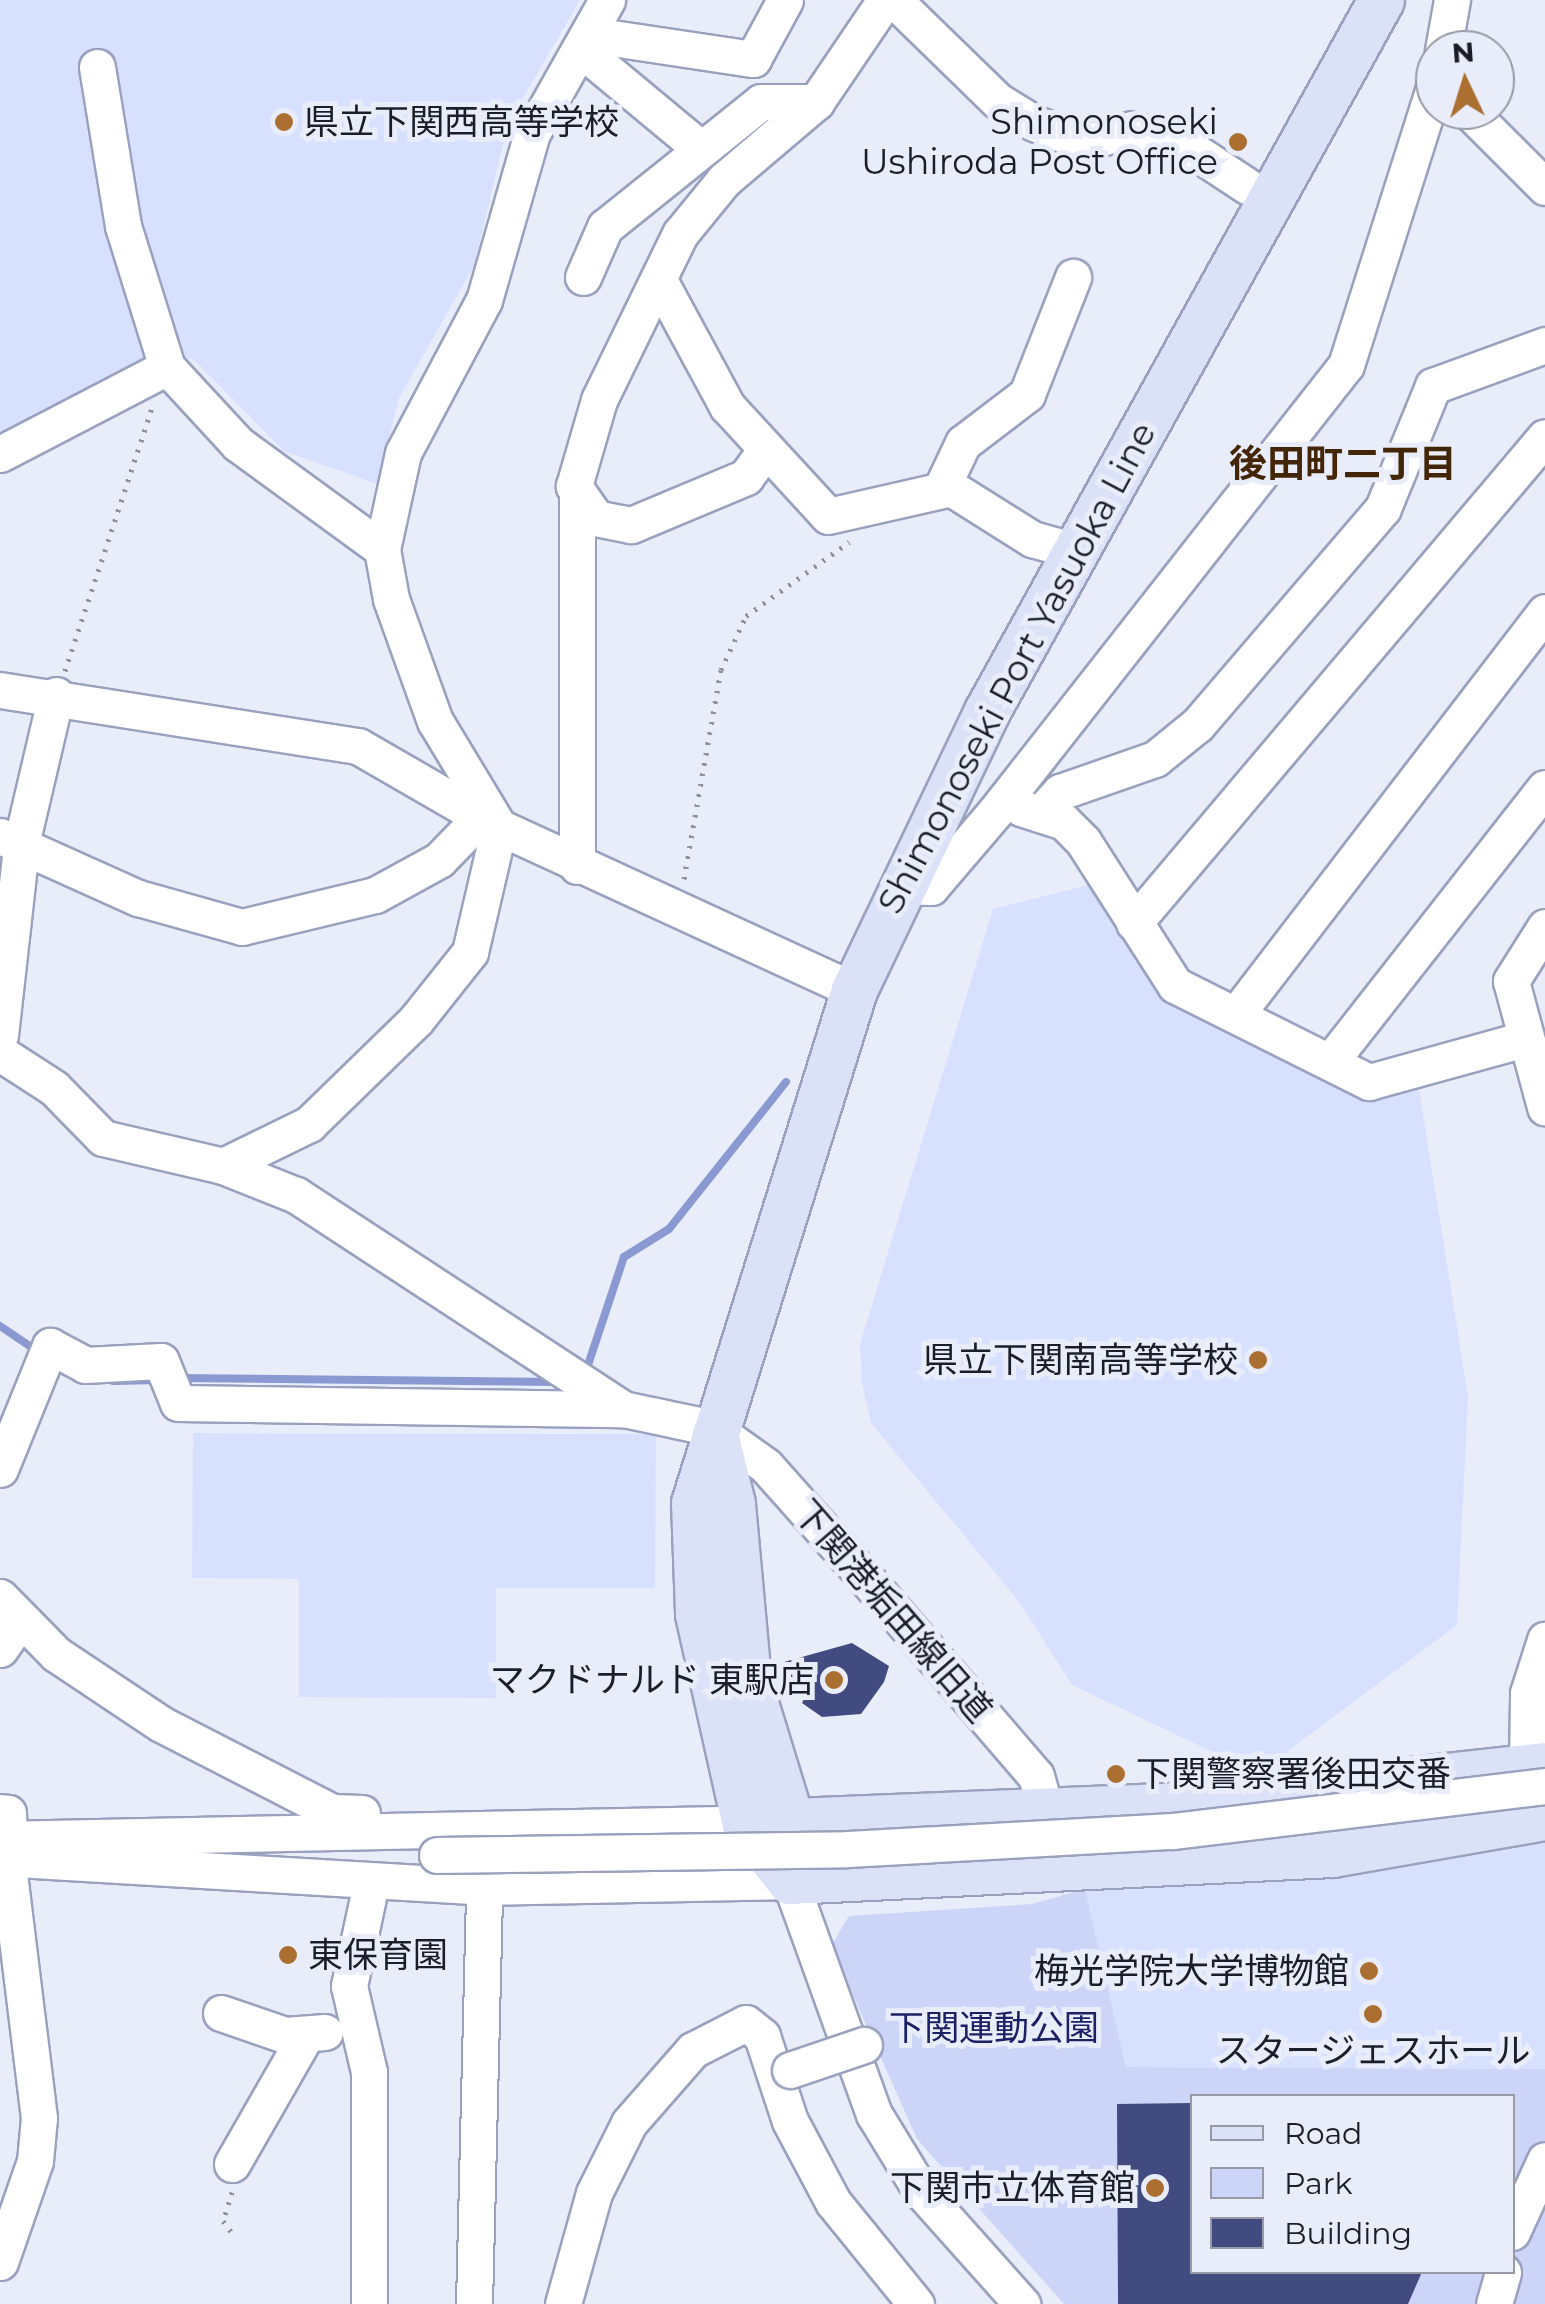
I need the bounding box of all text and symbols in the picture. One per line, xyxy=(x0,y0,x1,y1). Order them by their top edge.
north arrow xyxy=(1415,30,1515,130)
text: N xyxy=(1451,34,1476,70)
place label: 県立下関西高等学校 xyxy=(304,101,619,143)
place label: Shimonoseki Ushiroda Post Office xyxy=(861,101,1218,183)
marker: 県立下関西高等学校 xyxy=(273,111,295,133)
marker: Shimonoseki Ushiroda Post Office xyxy=(1227,131,1249,153)
street label: Shimonoseki Port Yasuoka Line xyxy=(869,415,1165,921)
district label: 後田町二丁目 xyxy=(1229,441,1457,487)
place label: 県立下関南高等学校 xyxy=(923,1339,1238,1381)
marker: 県立下関南高等学校 xyxy=(1247,1349,1269,1371)
street label: 下関港垢田線旧道 xyxy=(785,1492,1001,1730)
place label: マクドナルド 東駅店 xyxy=(490,1659,814,1701)
marker: マクドナルド 東駅店 xyxy=(823,1669,845,1691)
place label: 下関警察署後田交番 xyxy=(1136,1753,1451,1795)
marker: 下関警察署後田交番 xyxy=(1105,1763,1127,1785)
place label: 東保育園 xyxy=(308,1934,448,1976)
marker: 東保育園 xyxy=(277,1944,299,1966)
place label: 梅光学院大学博物館 xyxy=(1034,1950,1349,1992)
marker: 梅光学院大学博物館 xyxy=(1358,1960,1380,1982)
marker: スタージェスホール xyxy=(1362,2003,1384,2025)
park label: 下関運動公園 xyxy=(889,2007,1099,2049)
place label: スタージェスホール xyxy=(1216,2030,1530,2072)
legend xyxy=(1190,2094,1515,2274)
text: Road xyxy=(1284,2115,1362,2152)
text: Park xyxy=(1284,2165,1353,2202)
place label: 下関市立体育館 xyxy=(890,2167,1135,2209)
marker: 下関市立体育館 xyxy=(1144,2177,1166,2199)
text: Building xyxy=(1284,2215,1412,2252)

